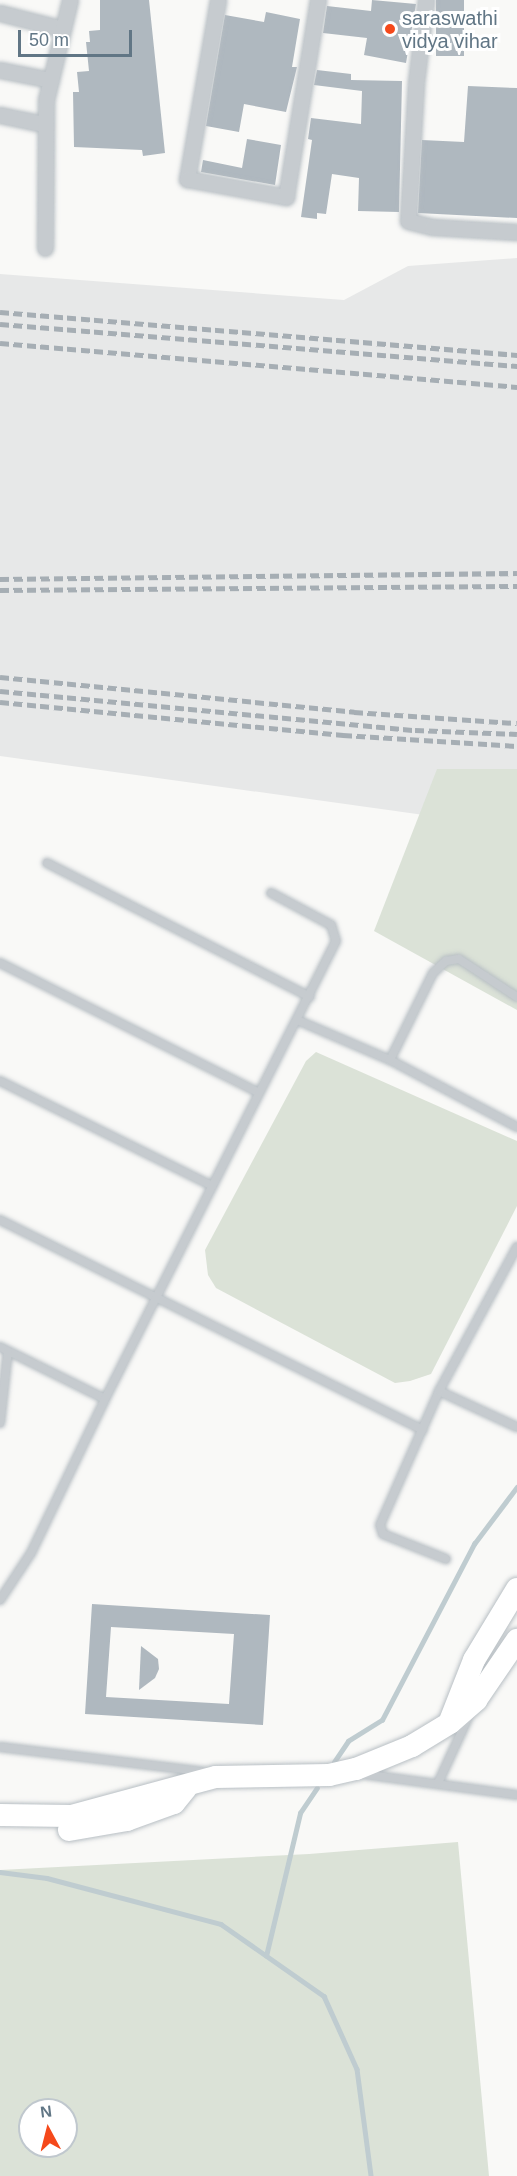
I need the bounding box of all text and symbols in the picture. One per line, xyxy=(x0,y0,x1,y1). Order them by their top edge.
place label: saraswathi vidya vihar xyxy=(402,6,498,53)
scale bar xyxy=(21,18,135,56)
marker: saraswathi vidya vihar xyxy=(383,22,397,36)
text: 50 m xyxy=(29,30,69,50)
north arrow xyxy=(18,2098,78,2158)
text: N xyxy=(39,2102,53,2121)

